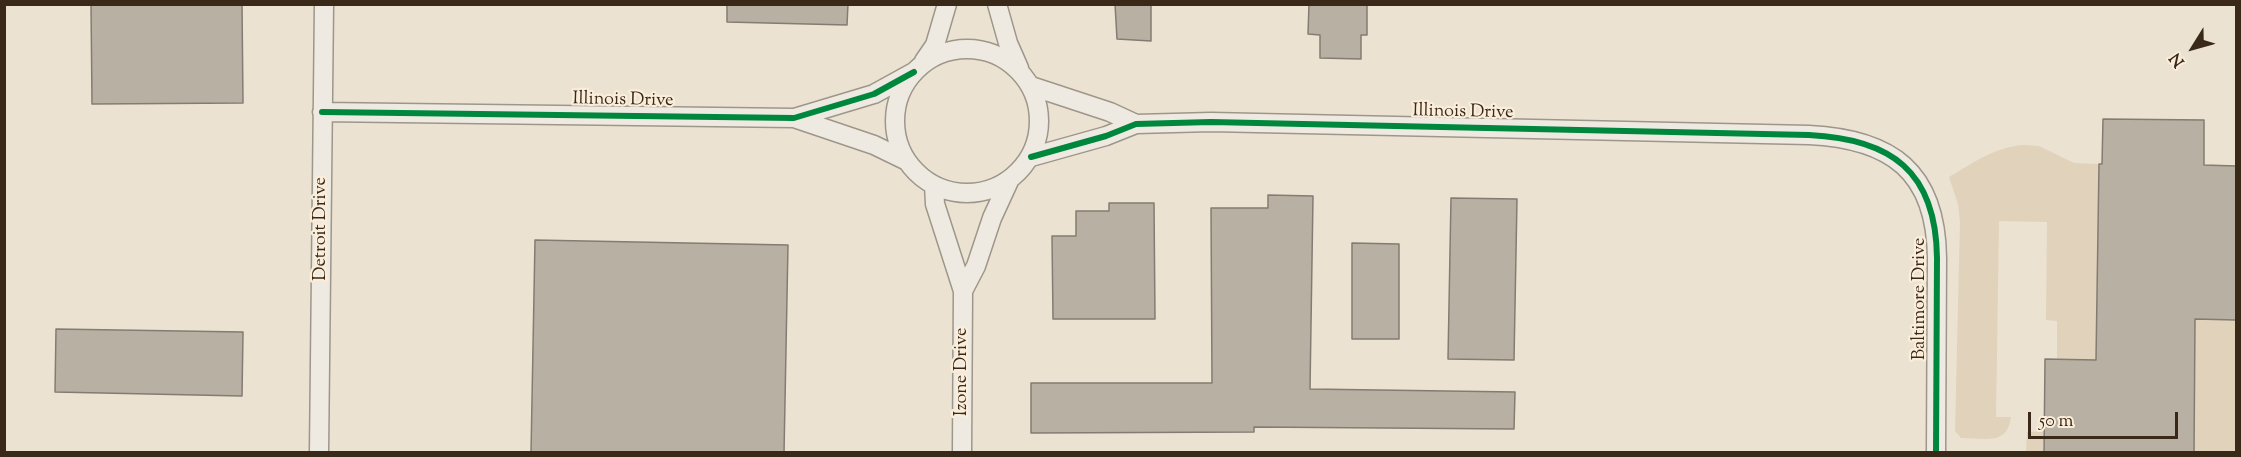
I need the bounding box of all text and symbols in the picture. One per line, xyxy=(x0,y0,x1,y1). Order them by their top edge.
north arrow xyxy=(2163,18,2223,78)
text: N xyxy=(2165,47,2191,71)
street label: Illinois Drive xyxy=(572,89,674,113)
street label: Illinois Drive xyxy=(1412,101,1514,125)
street label: Detroit Drive xyxy=(311,177,333,281)
street label: Baltimore Drive xyxy=(1910,238,1932,360)
street label: Izone Drive xyxy=(952,328,974,416)
scale bar xyxy=(2031,400,2181,438)
text: 50 m xyxy=(2039,409,2073,435)

